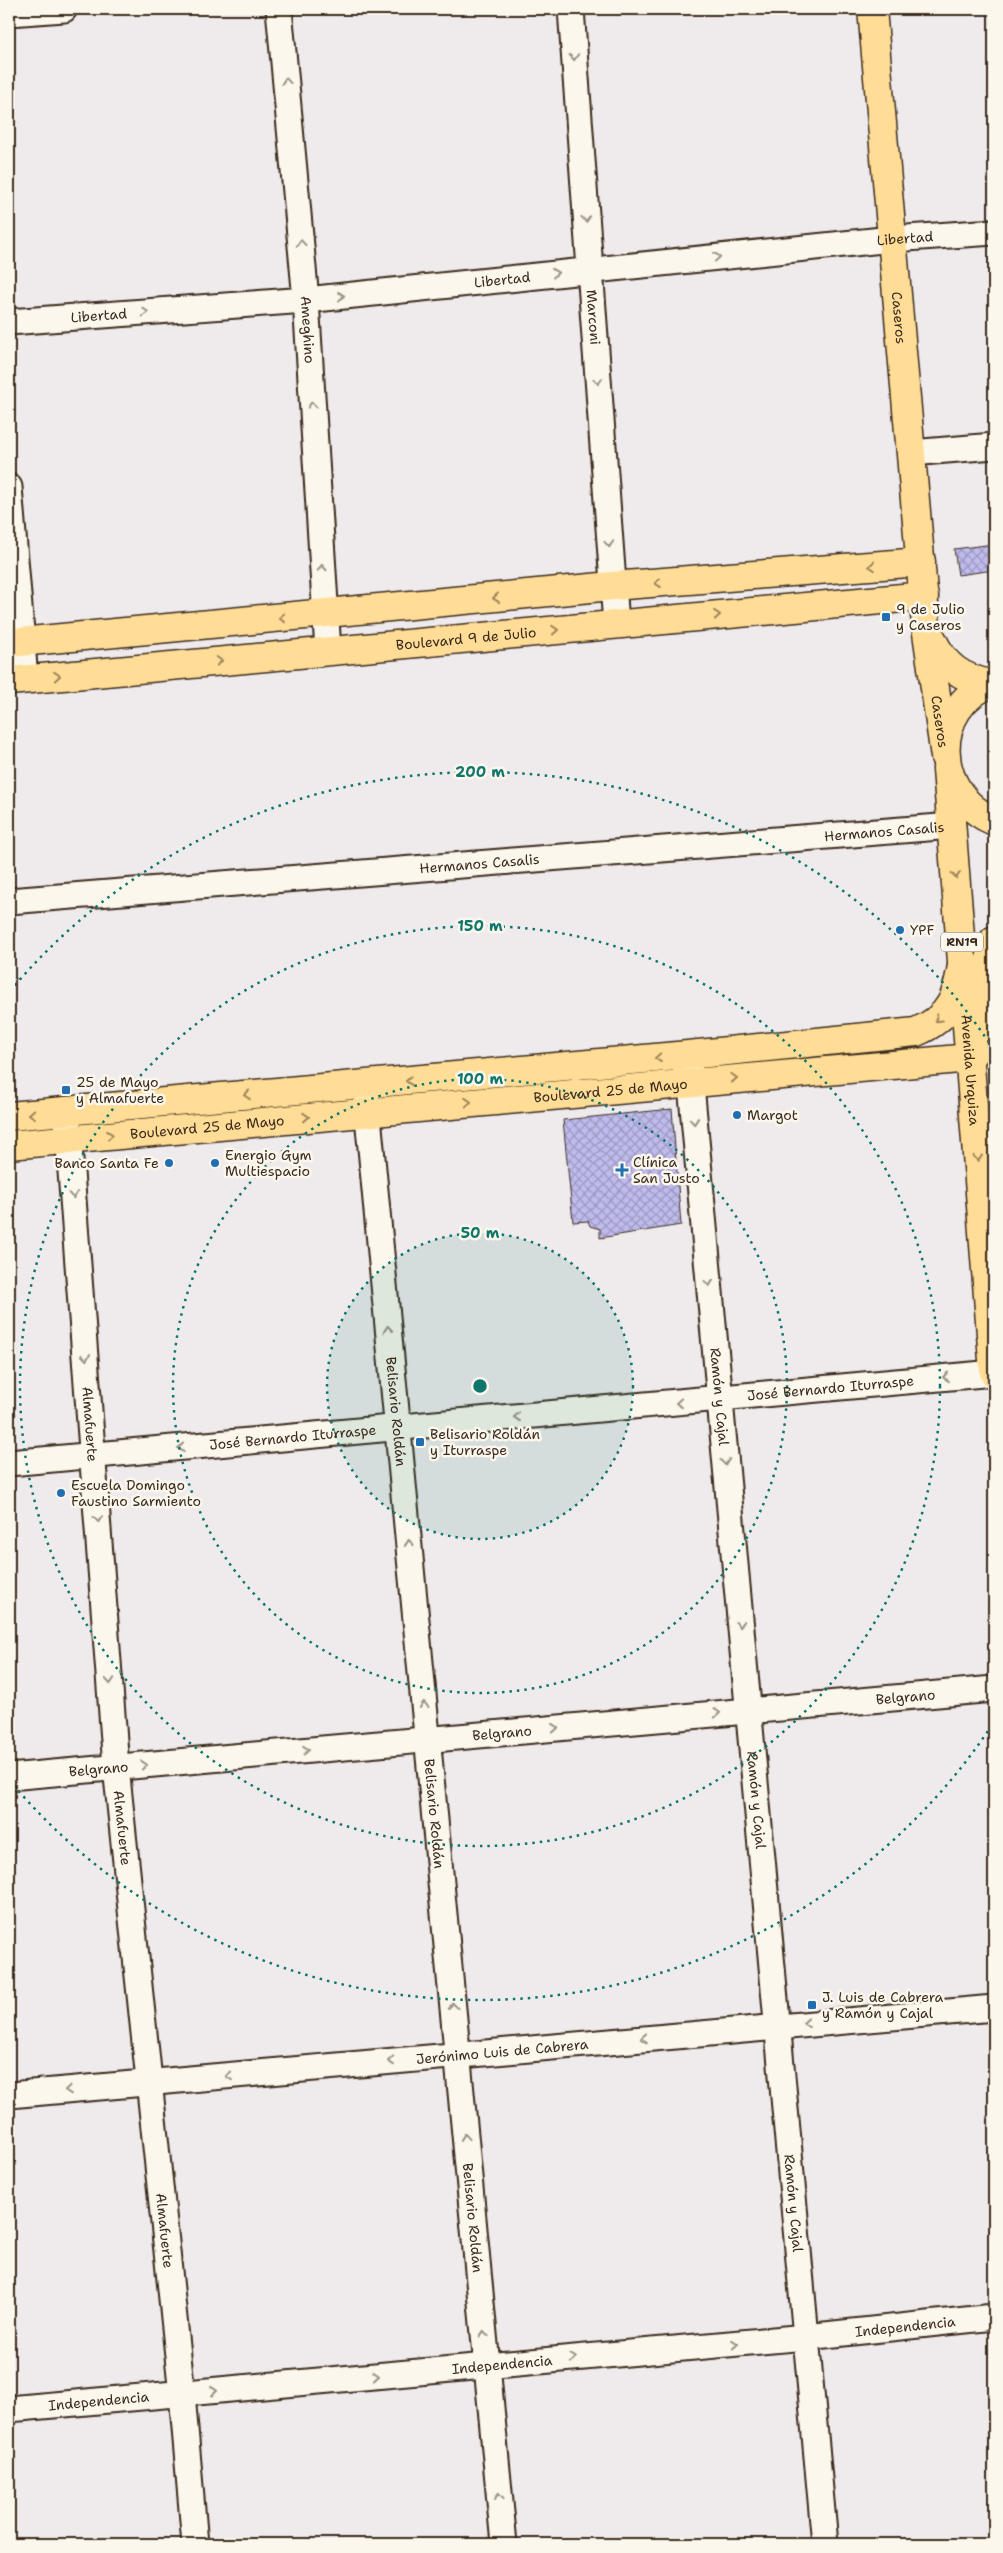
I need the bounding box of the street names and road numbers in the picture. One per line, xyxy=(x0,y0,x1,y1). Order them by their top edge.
street label: Libertad xyxy=(876,227,934,250)
street label: Libertad xyxy=(473,268,531,291)
street label: Marconi xyxy=(583,289,605,345)
street label: Caseros xyxy=(888,291,910,345)
street label: Ameghino xyxy=(297,295,319,364)
street label: Libertad xyxy=(70,304,128,326)
street label: Boulevard 9 de Julio xyxy=(395,623,537,654)
street label: Caseros xyxy=(927,694,953,749)
street label: Hermanos Casalis xyxy=(823,818,945,845)
street label: Hermanos Casalis xyxy=(419,850,540,877)
road number: RN19 xyxy=(941,932,983,952)
street label: Avenida Urquiza xyxy=(957,1014,984,1127)
street label: Boulevard 25 de Mayo xyxy=(533,1075,688,1106)
street label: Boulevard 25 de Mayo xyxy=(129,1111,285,1143)
street label: Ramón y Cajal xyxy=(706,1347,733,1447)
street label: Belisario Roldán xyxy=(382,1356,410,1468)
street label: José Bernardo Iturraspe xyxy=(746,1371,915,1405)
street label: Almafuerte xyxy=(78,1386,102,1462)
street label: José Bernardo Iturraspe xyxy=(209,1420,377,1454)
street label: Belgrano xyxy=(875,1685,936,1709)
street label: Belgrano xyxy=(472,1721,533,1745)
street label: Ramón y Cajal xyxy=(743,1750,770,1850)
street label: Belgrano xyxy=(68,1757,129,1781)
street label: Belisario Roldán xyxy=(420,1758,449,1870)
street label: Almafuerte xyxy=(110,1789,135,1866)
street label: Jerónimo Luis de Cabrera xyxy=(415,2035,589,2068)
street label: Ramón y Cajal xyxy=(780,2153,807,2254)
street label: Belisario Roldán xyxy=(459,2162,487,2274)
street label: Almafuerte xyxy=(152,2192,178,2269)
street label: Independencia xyxy=(854,2312,957,2341)
street label: Independencia xyxy=(451,2351,553,2378)
street label: Independencia xyxy=(48,2387,150,2414)

